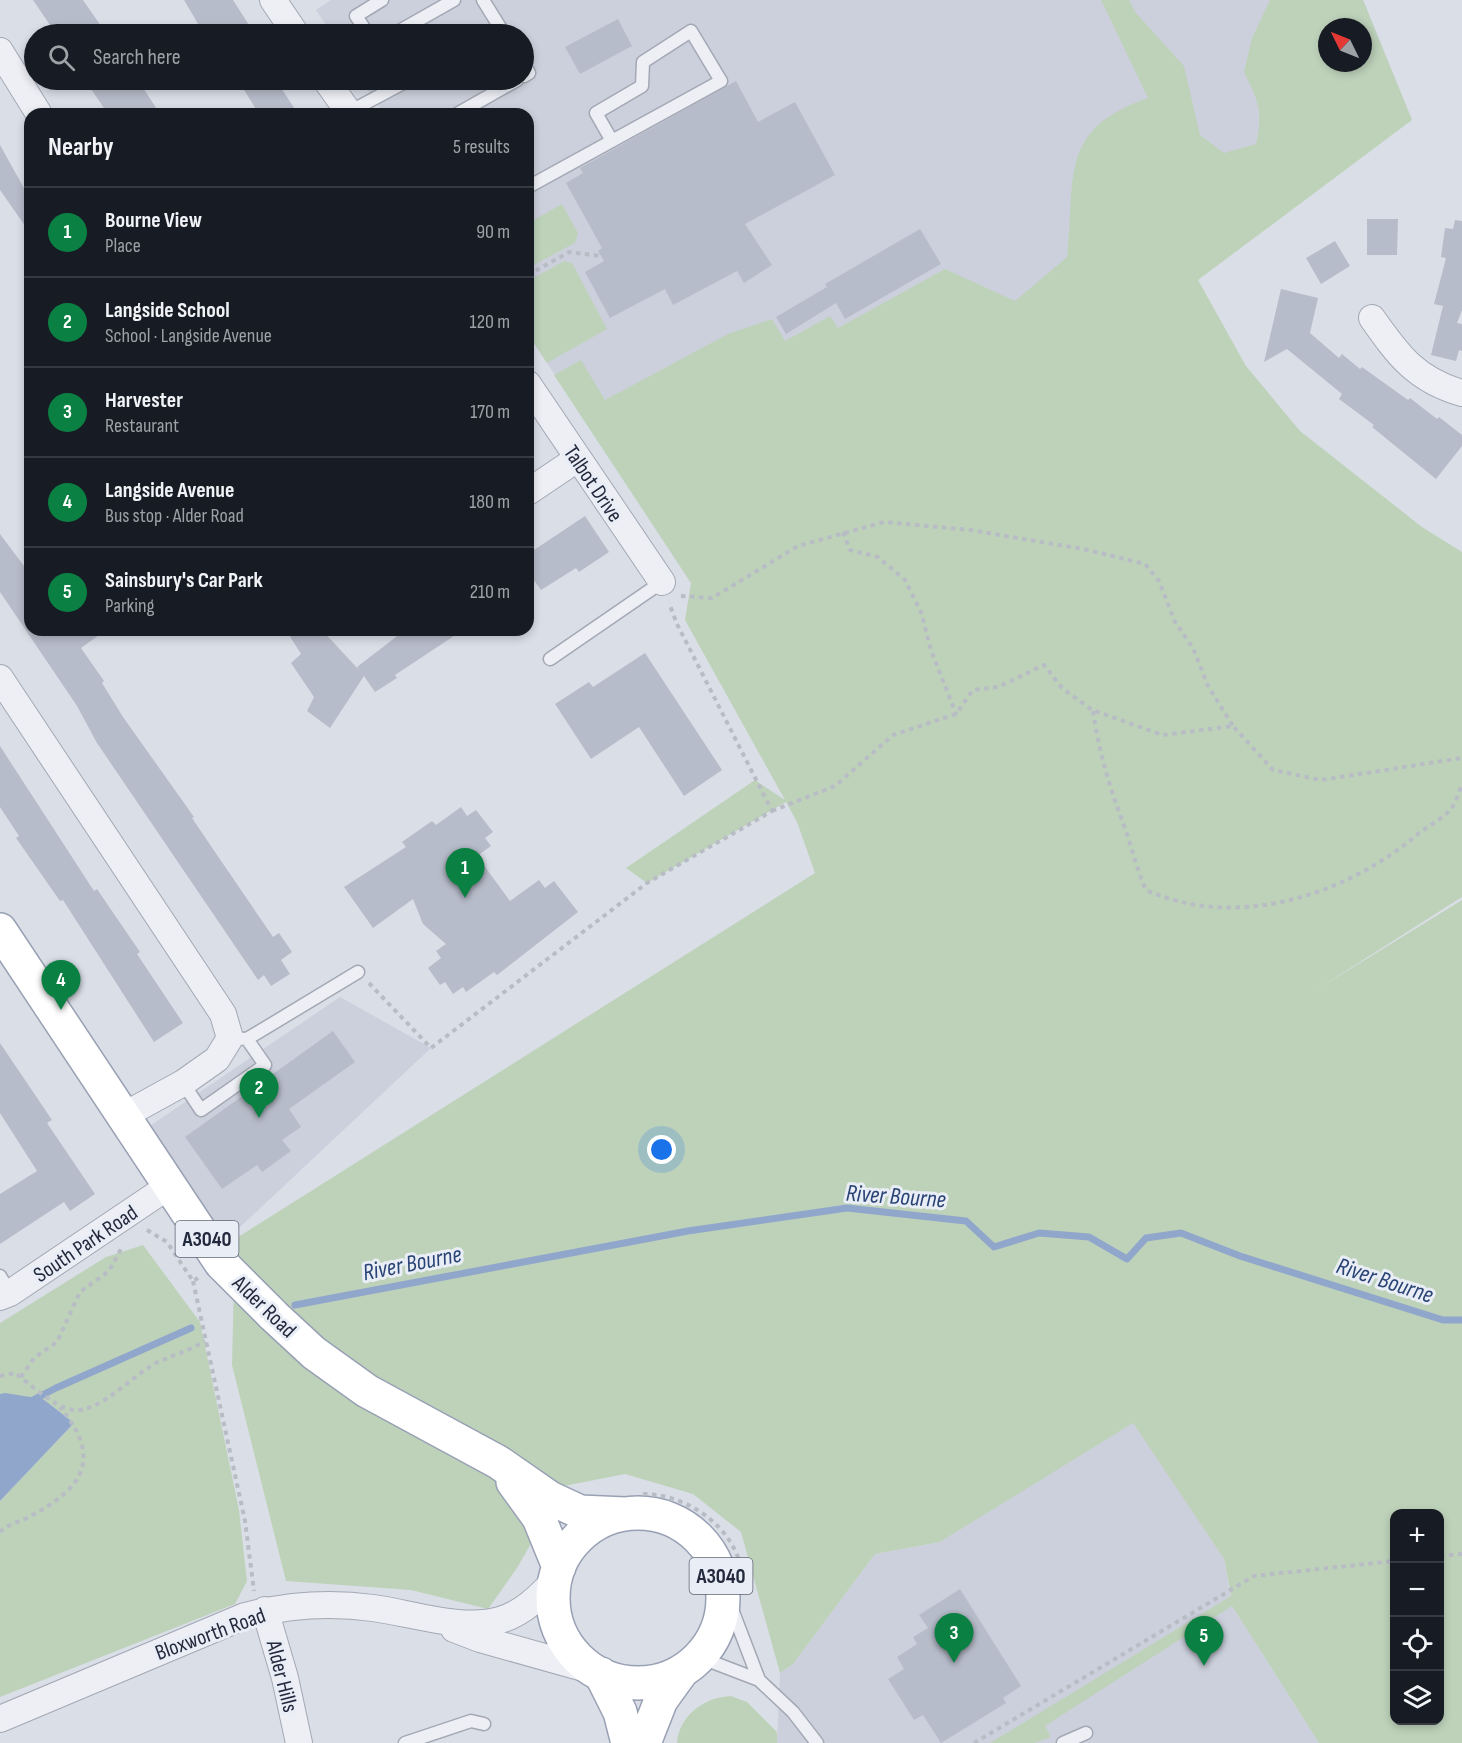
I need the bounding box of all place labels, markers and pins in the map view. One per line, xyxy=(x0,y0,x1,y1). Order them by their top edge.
pin: 1 xyxy=(446,848,484,898)
pin: 4 xyxy=(42,960,80,1010)
pin: 2 xyxy=(240,1068,278,1118)
pin: 3 xyxy=(934,1614,974,1663)
pin: 5 xyxy=(1184,1616,1224,1666)

